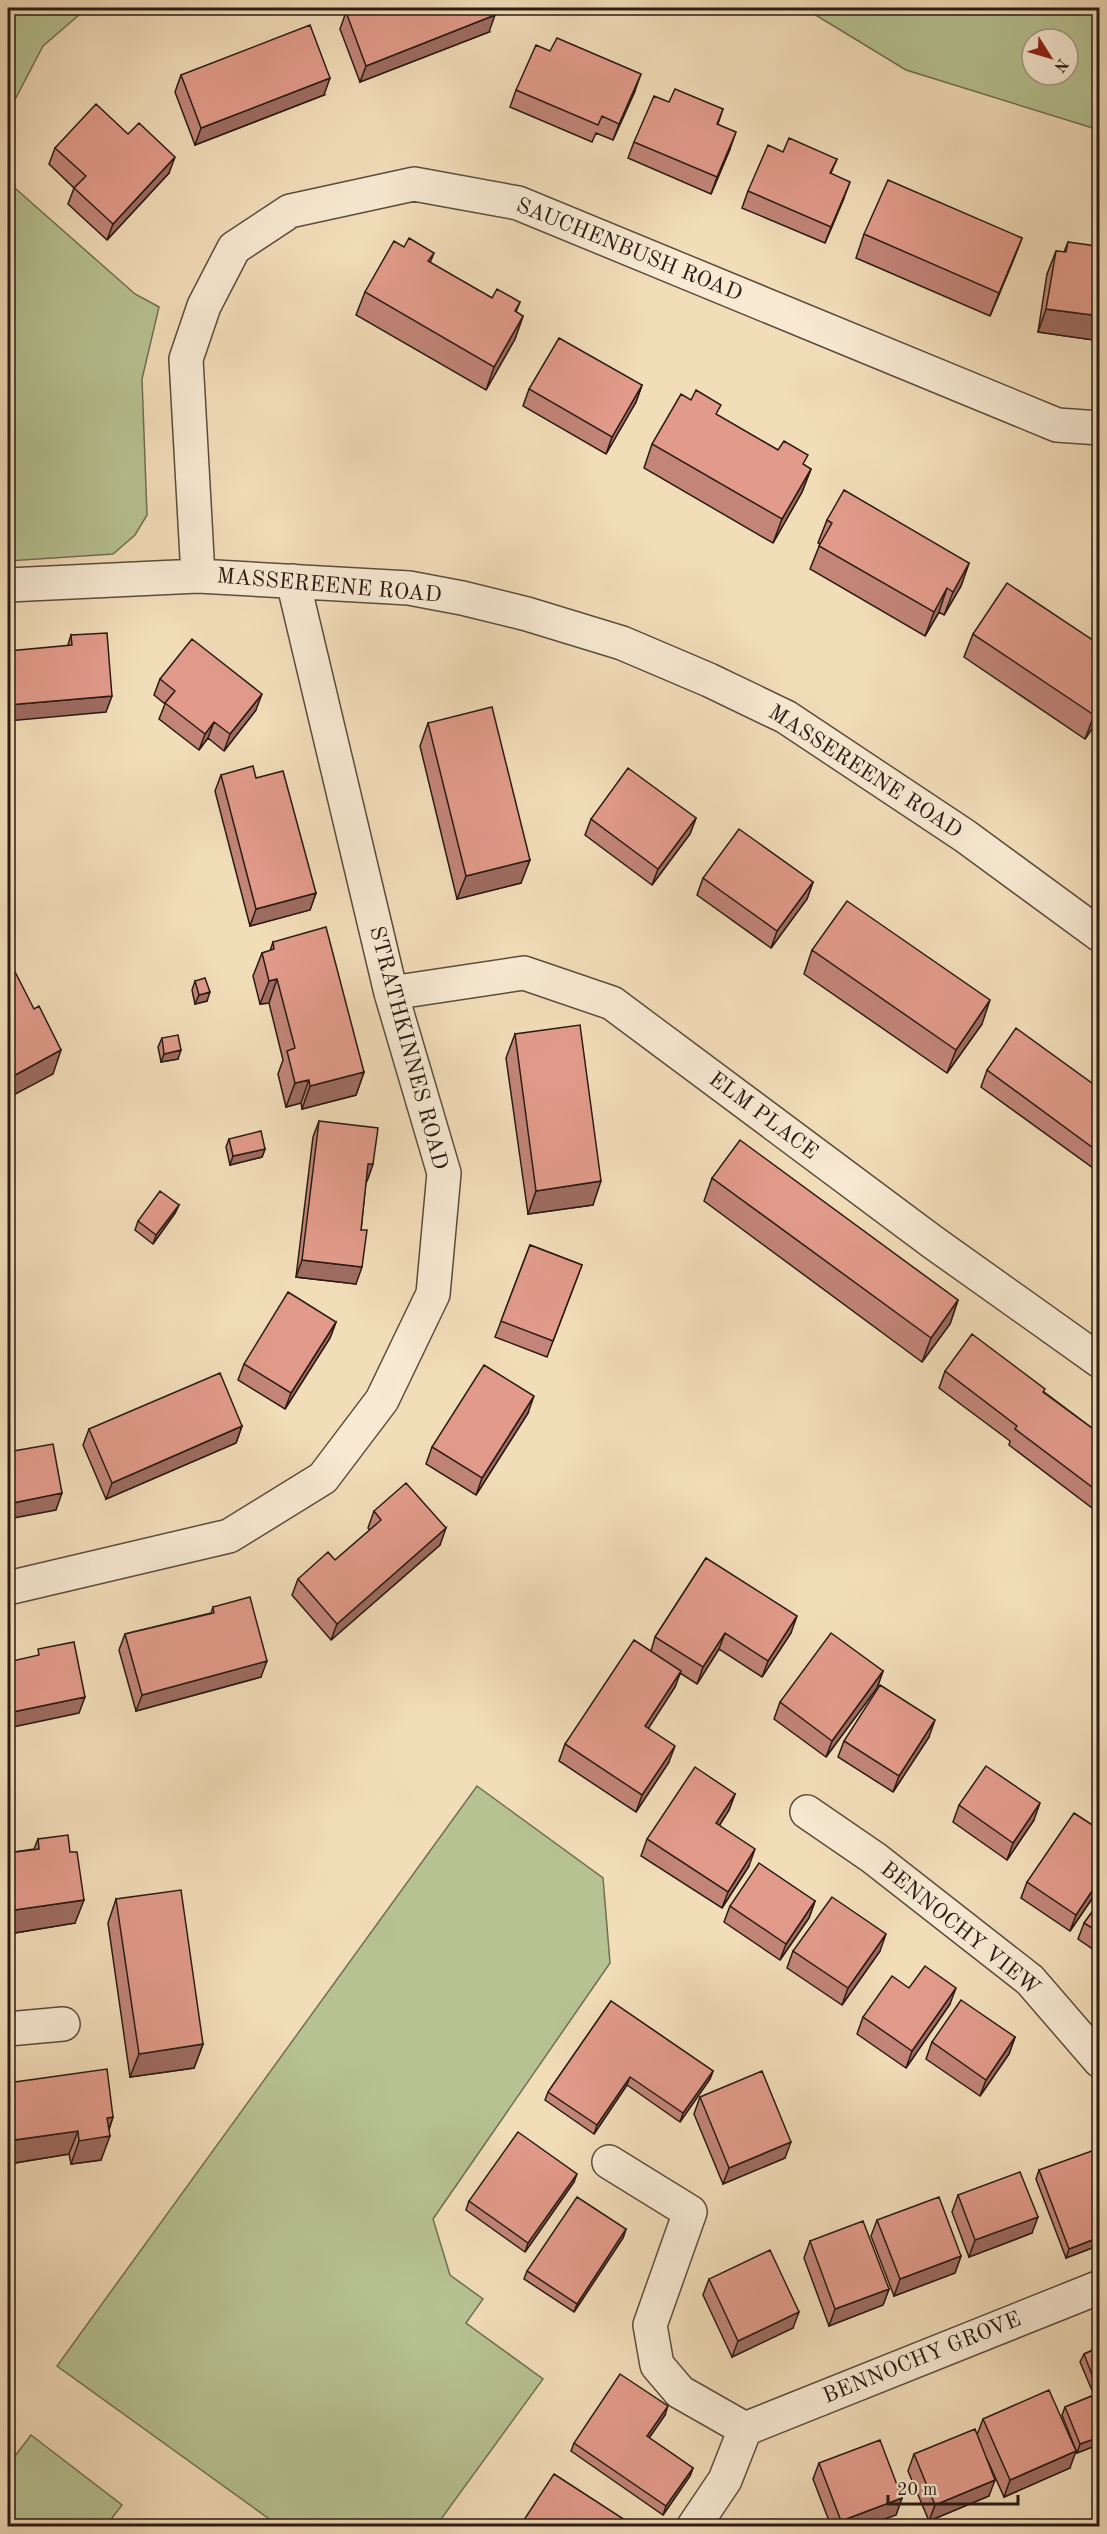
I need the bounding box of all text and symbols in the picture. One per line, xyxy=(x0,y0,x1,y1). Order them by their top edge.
north arrow xyxy=(1020,27,1080,87)
text: N xyxy=(1050,55,1070,75)
street label: SAUCHENBUSH ROAD xyxy=(513,195,745,305)
street label: MASSEREENE ROAD xyxy=(216,565,442,607)
street label: MASSEREENE ROAD xyxy=(764,701,966,843)
street label: STRATHKINNES ROAD xyxy=(365,924,451,1172)
street label: ELM PLACE xyxy=(705,1068,821,1164)
street label: BENNOCHY VIEW xyxy=(876,1858,1044,2000)
street label: BENNOCHY GROVE xyxy=(820,2308,1024,2408)
scale bar xyxy=(888,2468,1018,2506)
text: 20 m xyxy=(897,2481,937,2499)

